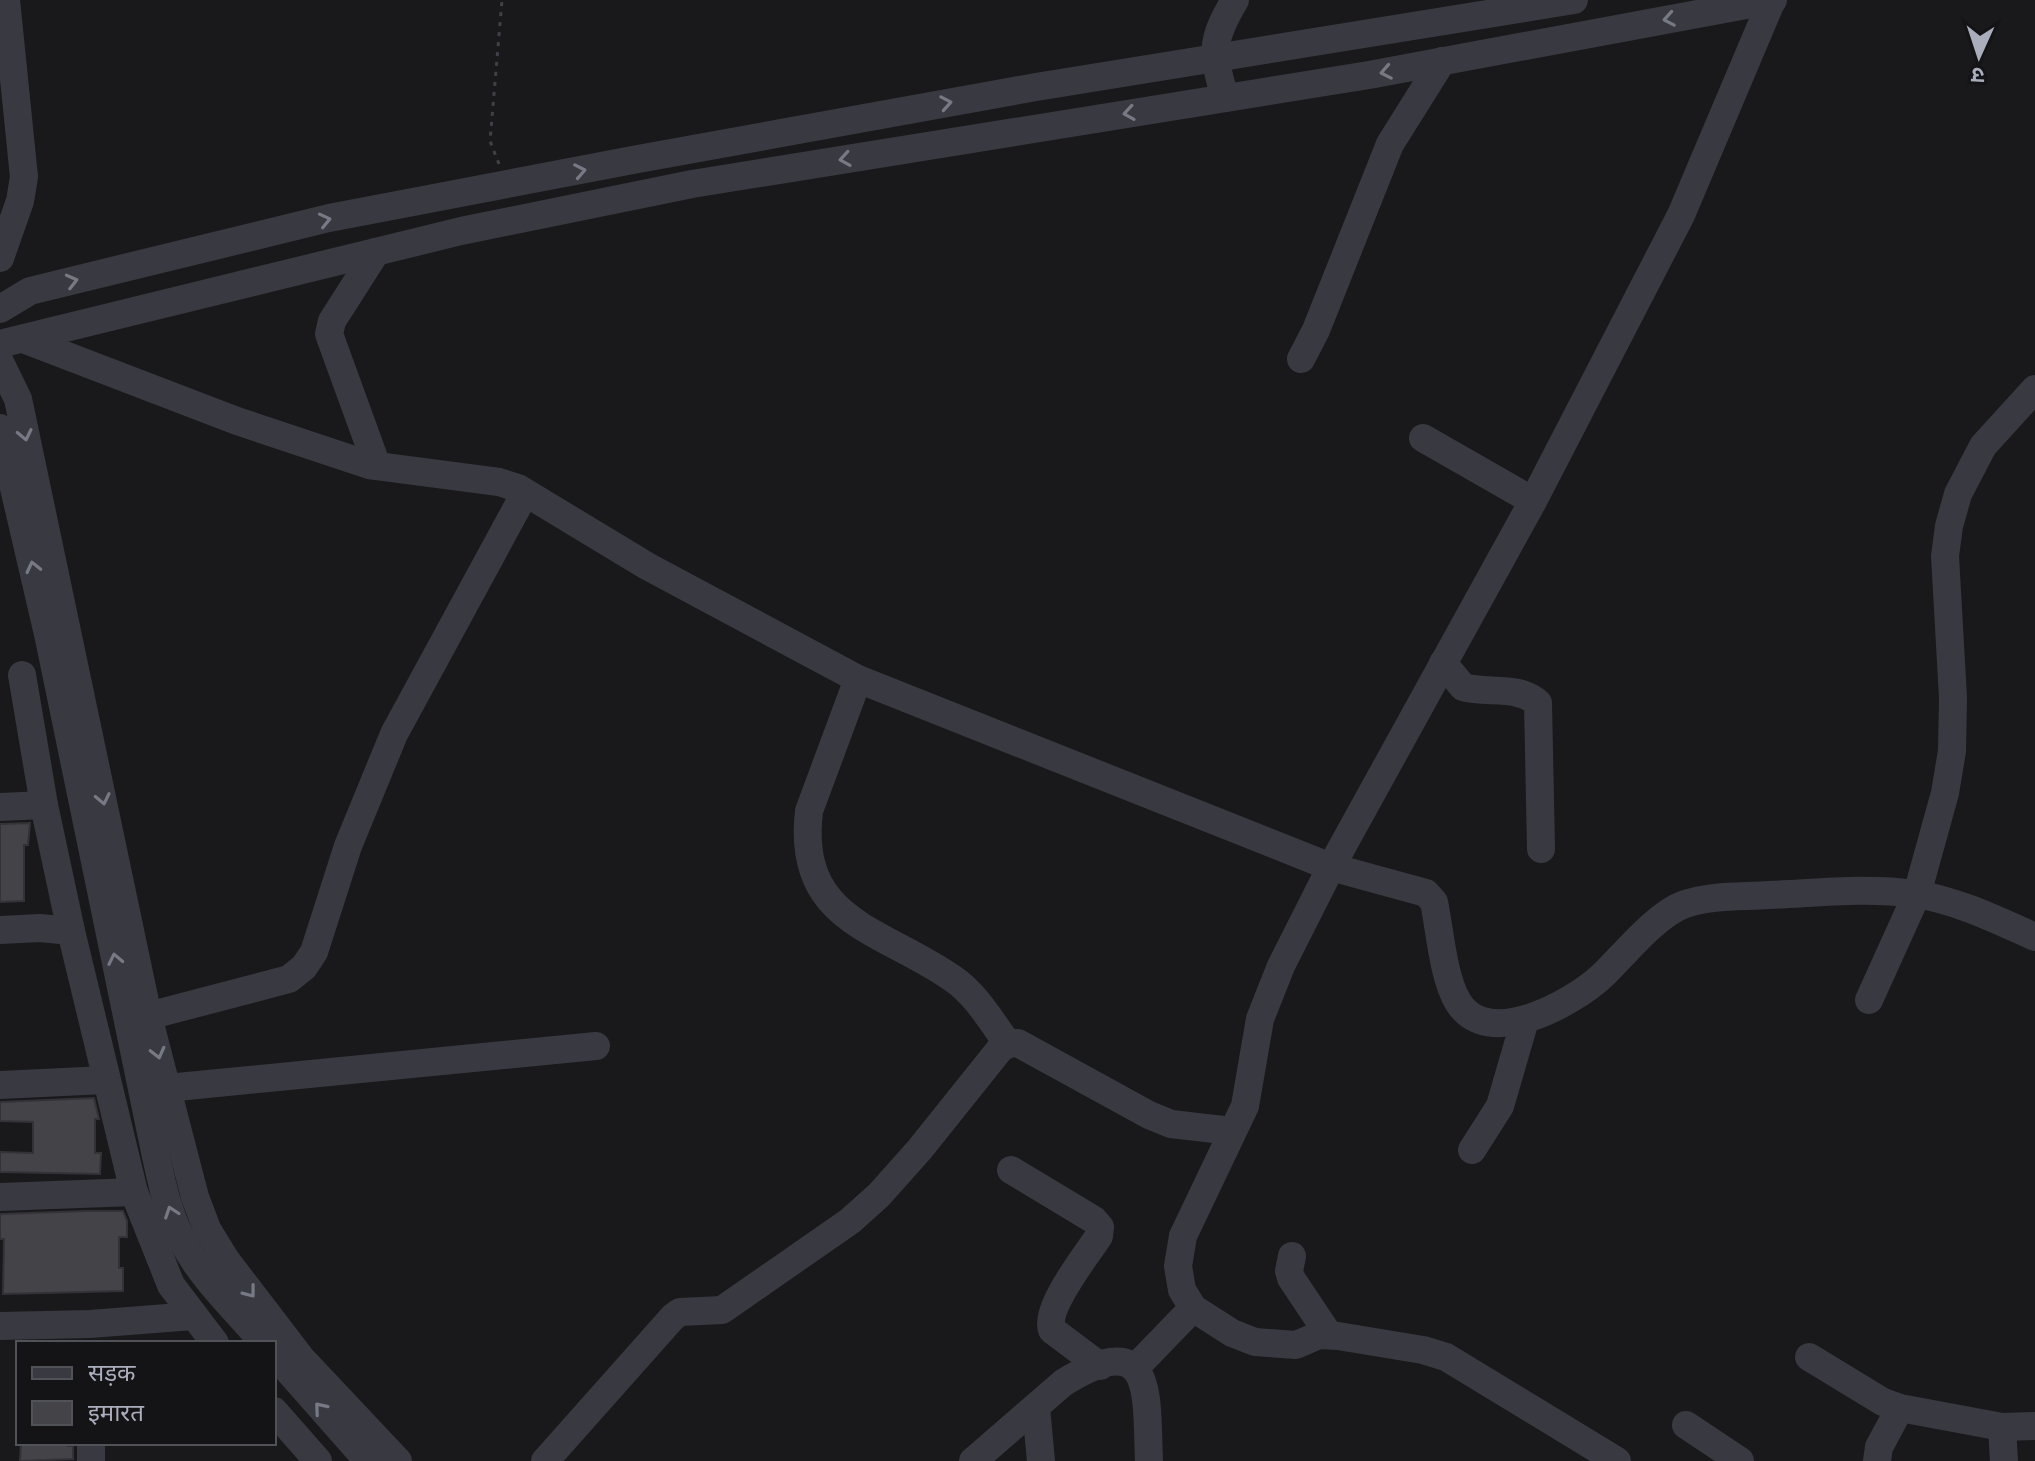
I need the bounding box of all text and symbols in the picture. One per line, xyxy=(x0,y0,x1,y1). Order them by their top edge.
one-way arrow xyxy=(1662,10,1676,27)
north arrow xyxy=(1939,16,2019,96)
one-way arrow xyxy=(1379,62,1393,79)
text: उ xyxy=(1970,63,1985,88)
one-way arrow xyxy=(939,96,953,113)
one-way arrow xyxy=(1122,104,1136,121)
one-way arrow xyxy=(838,150,852,167)
one-way arrow xyxy=(573,163,587,180)
one-way arrow xyxy=(317,212,331,229)
one-way arrow xyxy=(65,273,78,290)
one-way arrow xyxy=(16,427,33,441)
one-way arrow xyxy=(25,561,42,575)
one-way arrow xyxy=(93,792,110,805)
one-way arrow xyxy=(107,952,124,966)
one-way arrow xyxy=(148,1045,165,1059)
one-way arrow xyxy=(164,1206,180,1220)
one-way arrow xyxy=(241,1283,255,1298)
legend xyxy=(16,1341,276,1445)
text: सड़क xyxy=(88,1359,136,1387)
text: इमारत xyxy=(88,1399,145,1427)
one-way arrow xyxy=(315,1403,330,1418)

